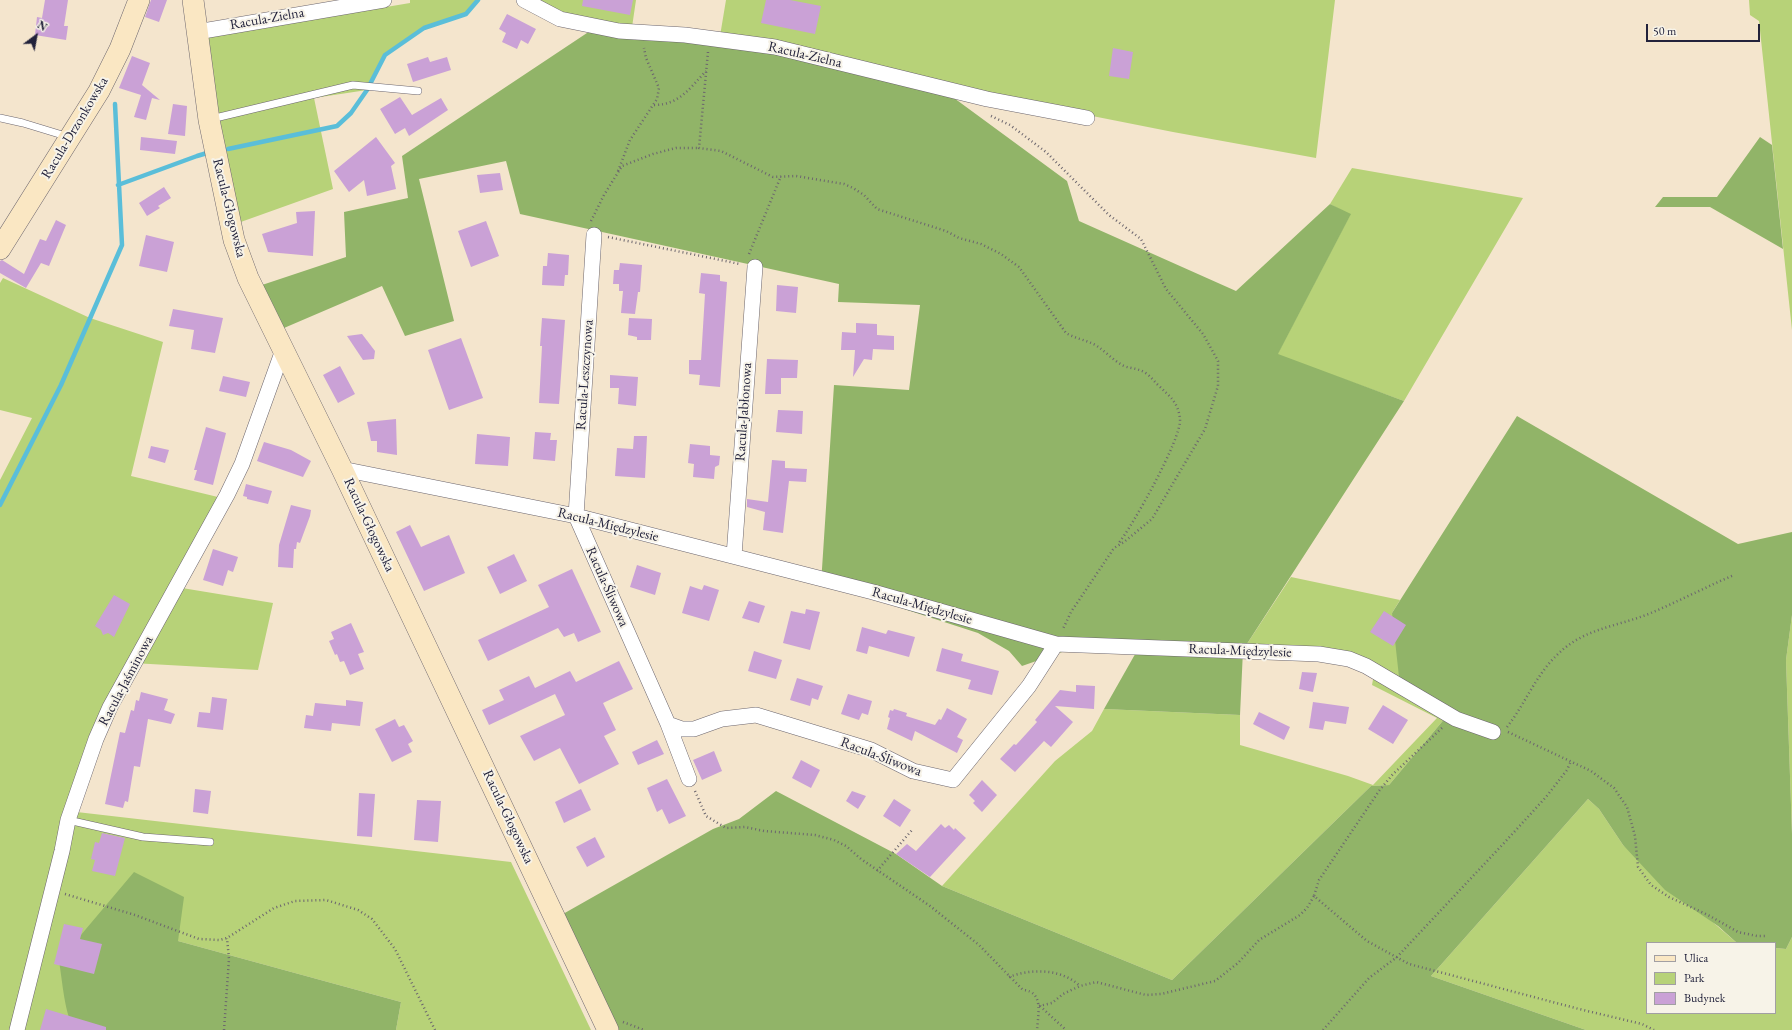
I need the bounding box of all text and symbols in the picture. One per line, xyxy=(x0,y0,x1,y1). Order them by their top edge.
street label: Racula-Zielna xyxy=(229,4,305,34)
north arrow xyxy=(16,16,56,56)
scale bar xyxy=(1648,16,1762,42)
text: N xyxy=(35,18,50,34)
text: 50 m xyxy=(1653,23,1676,39)
street label: Racula-Zielna xyxy=(767,38,843,72)
street label: Racula-Drzonkowska xyxy=(38,74,112,182)
street label: Racula-Głogowska xyxy=(209,157,249,259)
street label: Racula-Leszczynowa xyxy=(573,319,597,431)
street label: Racula-Jabłonowa xyxy=(732,362,756,462)
street label: Racula-Głogowska xyxy=(340,475,398,575)
street label: Racula-Międzylesie xyxy=(556,504,660,546)
street label: Racula-Śliwowa xyxy=(582,544,632,630)
street label: Racula-Międzylesie xyxy=(870,584,974,628)
street label: Racula-Jaśminowa xyxy=(95,633,157,729)
street label: Racula-Międzylesie xyxy=(1188,641,1292,661)
street label: Racula-Śliwowa xyxy=(838,734,924,780)
street label: Racula-Głogowska xyxy=(479,767,537,867)
legend xyxy=(1646,942,1776,1014)
text: Ulica xyxy=(1684,950,1708,966)
text: Park xyxy=(1684,970,1704,986)
text: Budynek xyxy=(1684,990,1725,1006)

